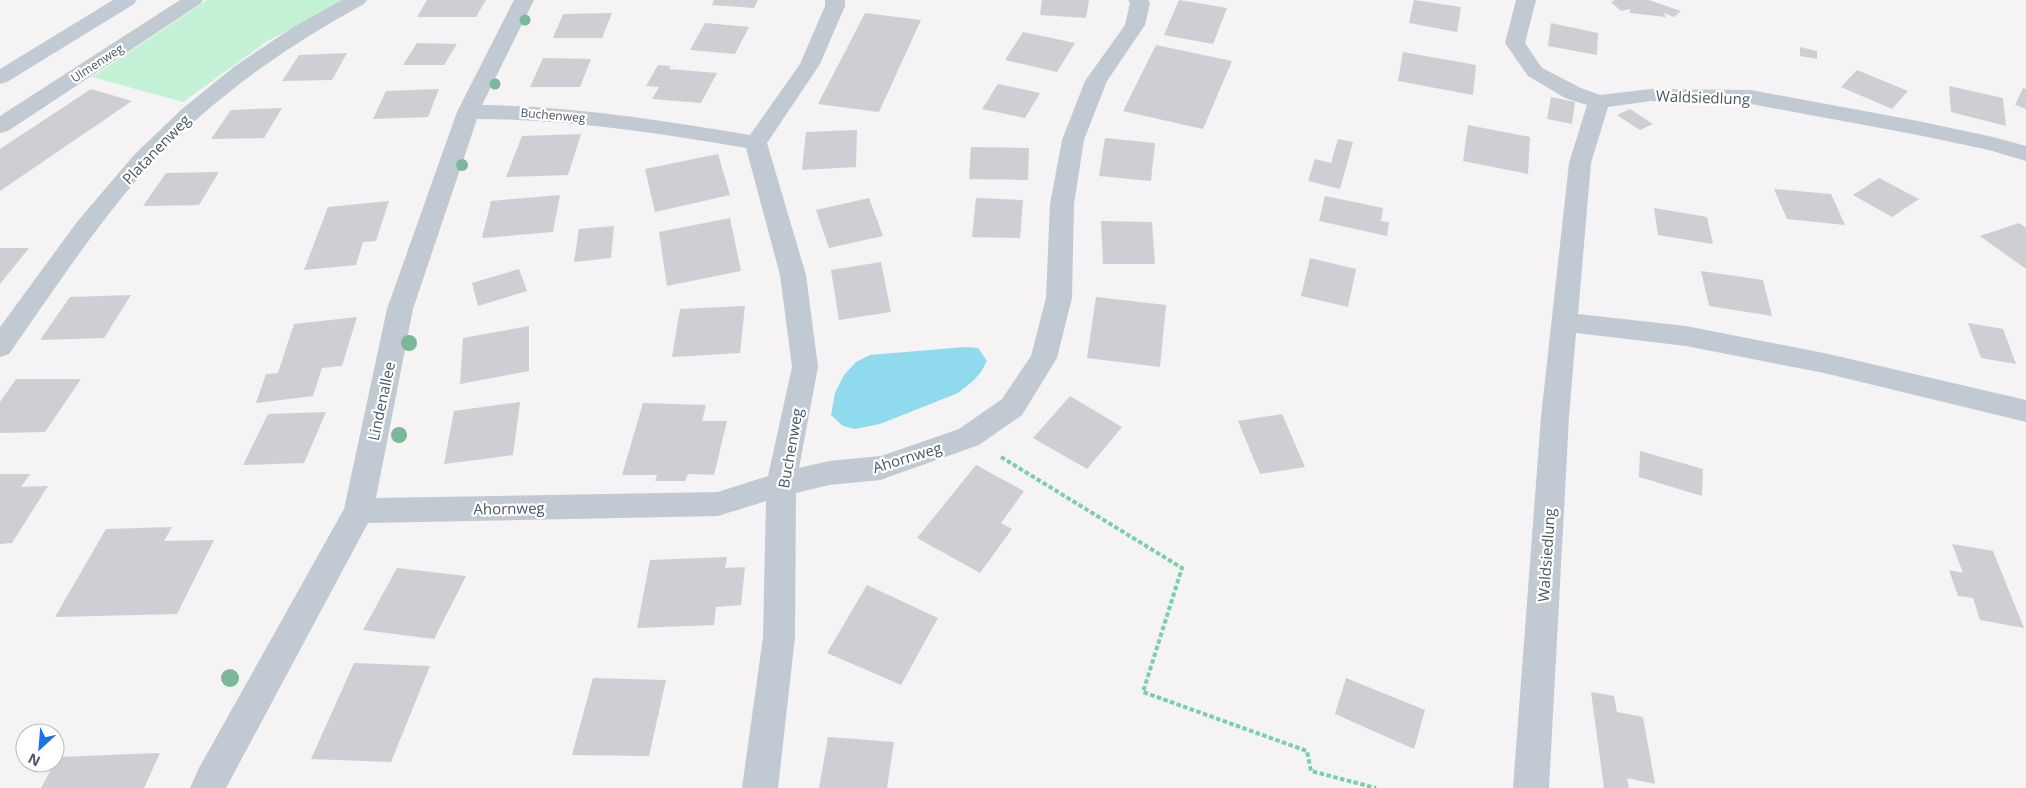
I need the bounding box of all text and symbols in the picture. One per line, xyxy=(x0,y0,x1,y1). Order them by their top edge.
street label: Ulmenweg xyxy=(67,39,127,86)
street label: Waldsiedlung xyxy=(1656,85,1750,109)
street label: Buchenweg xyxy=(520,104,587,126)
street label: Platanenweg xyxy=(118,110,194,188)
street label: Lindenallee xyxy=(363,360,399,442)
street label: Buchenweg xyxy=(773,406,807,490)
street label: Ahornweg xyxy=(870,437,944,477)
street label: Ahornweg xyxy=(473,497,545,519)
street label: Waldsiedlung xyxy=(1533,507,1559,603)
north arrow xyxy=(15,723,65,773)
text: N xyxy=(25,749,43,771)

